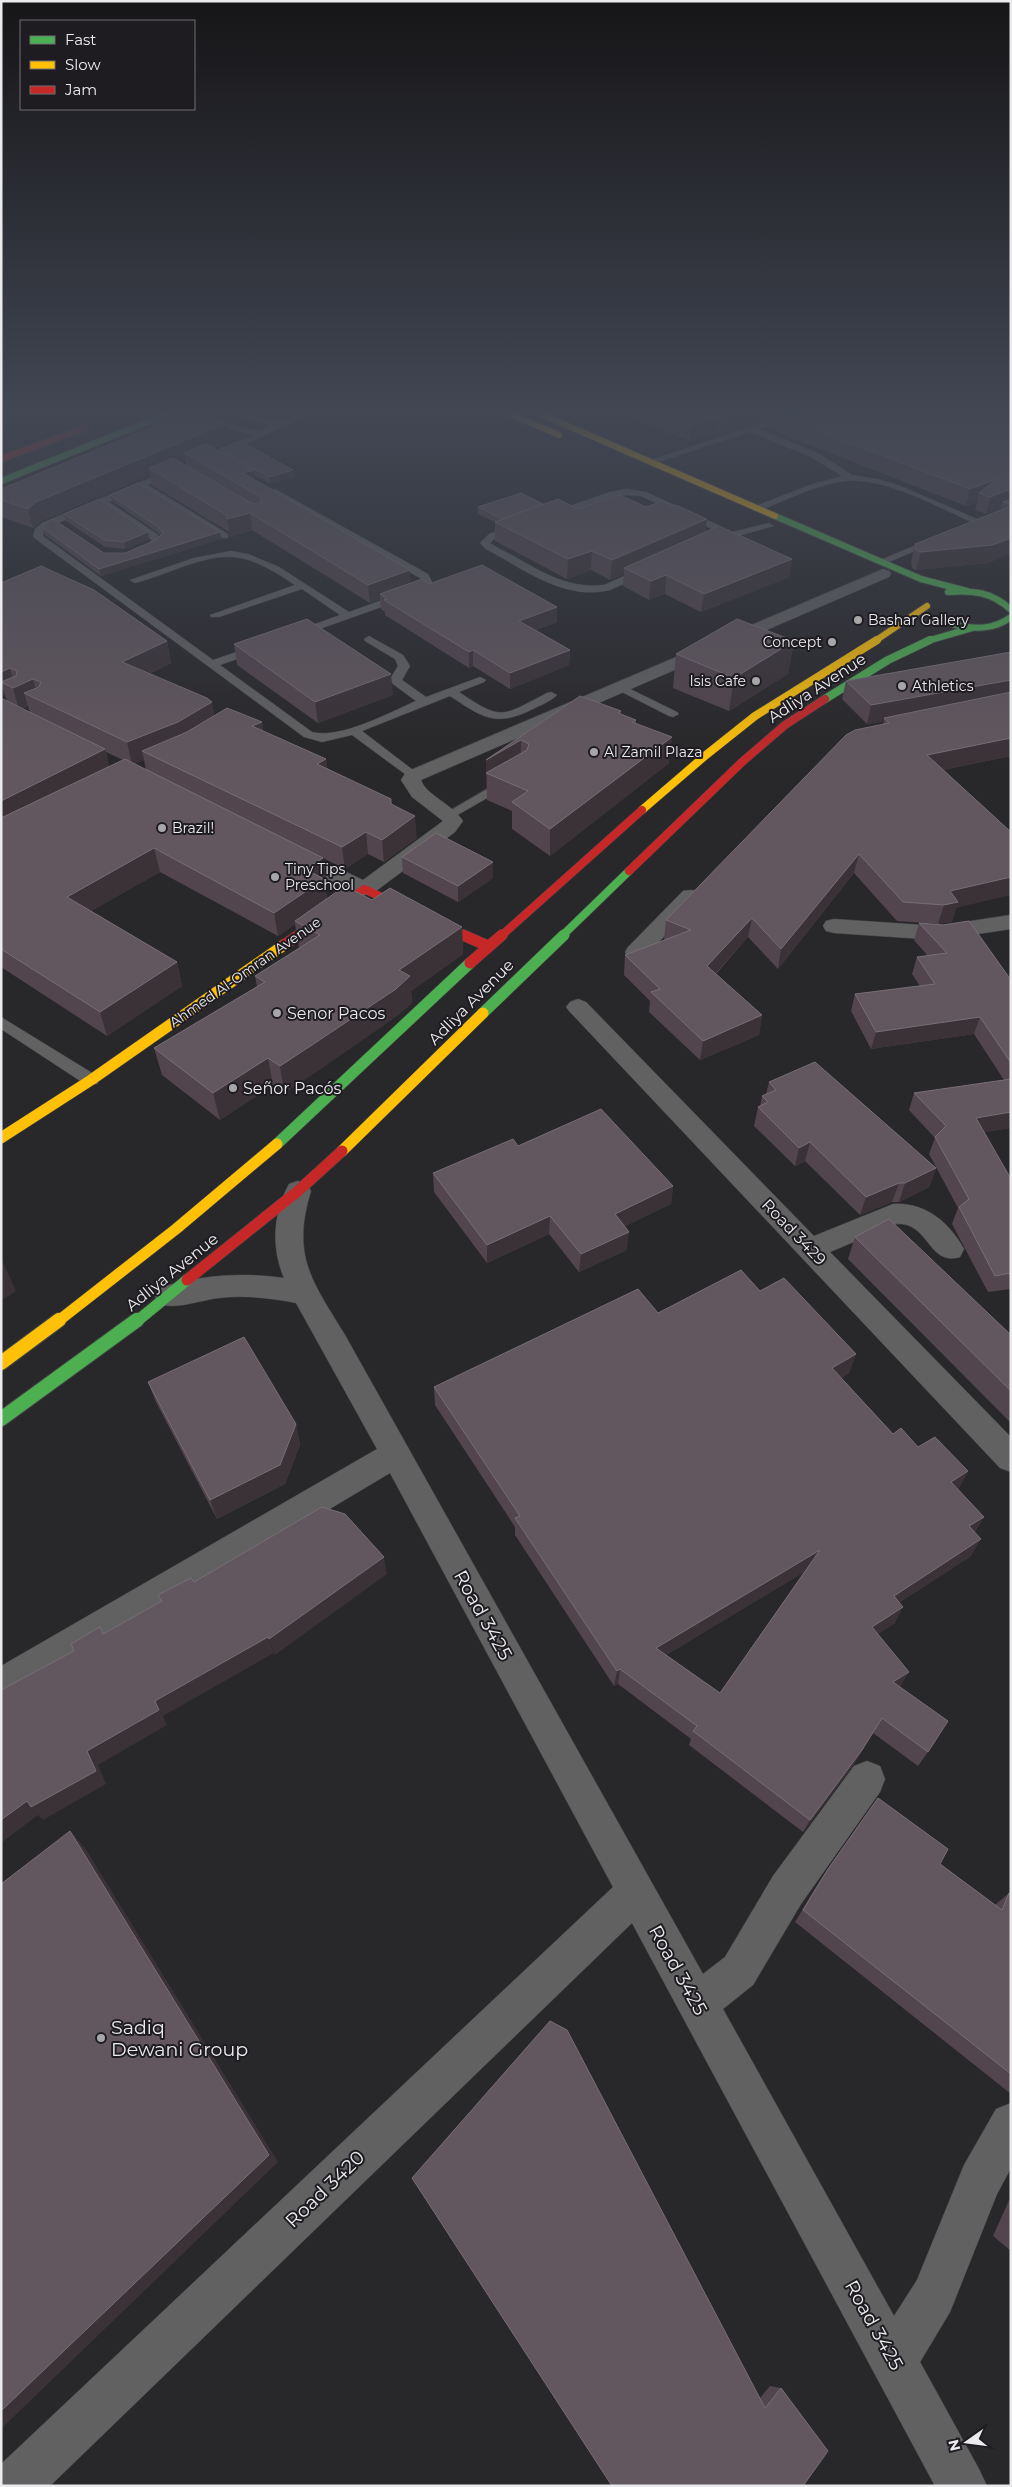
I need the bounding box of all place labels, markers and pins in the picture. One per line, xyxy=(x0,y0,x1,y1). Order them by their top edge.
place label: Bashar Gallery xyxy=(868,611,969,629)
marker: Bashar Gallery xyxy=(852,614,864,626)
place label: Concept xyxy=(763,633,822,651)
marker: Concept xyxy=(826,636,838,648)
place label: Isis Cafe xyxy=(690,672,746,690)
marker: Isis Cafe xyxy=(750,675,762,687)
place label: Athletics xyxy=(912,677,974,695)
marker: Athletics xyxy=(896,680,908,692)
place label: Al Zamil Plaza xyxy=(604,743,702,761)
marker: Al Zamil Plaza xyxy=(588,746,600,758)
place label: Brazil! xyxy=(172,819,214,837)
marker: Brazil! xyxy=(156,822,168,834)
place label: Tiny Tips Preschool xyxy=(285,860,354,894)
marker: Tiny Tips Preschool xyxy=(269,871,281,883)
place label: Senor Pacos xyxy=(287,1004,386,1023)
marker: Senor Pacos xyxy=(271,1007,283,1019)
place label: Señor Pacós xyxy=(243,1079,342,1098)
marker: Señor Pacós xyxy=(227,1082,239,1094)
place label: Sadiq Dewani Group xyxy=(111,2016,248,2061)
marker: Sadiq Dewani Group xyxy=(95,2032,107,2044)

